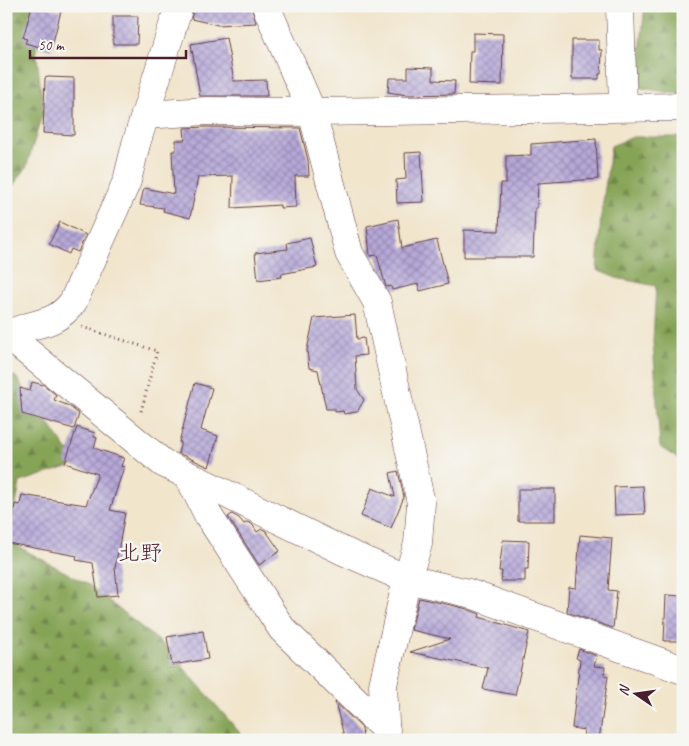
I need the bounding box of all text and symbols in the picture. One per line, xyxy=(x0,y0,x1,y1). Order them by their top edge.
scale bar xyxy=(30,28,186,60)
text: 50 m xyxy=(38,36,65,55)
district label: 北野 xyxy=(118,539,162,567)
north arrow xyxy=(612,668,662,718)
text: N xyxy=(615,683,634,697)

